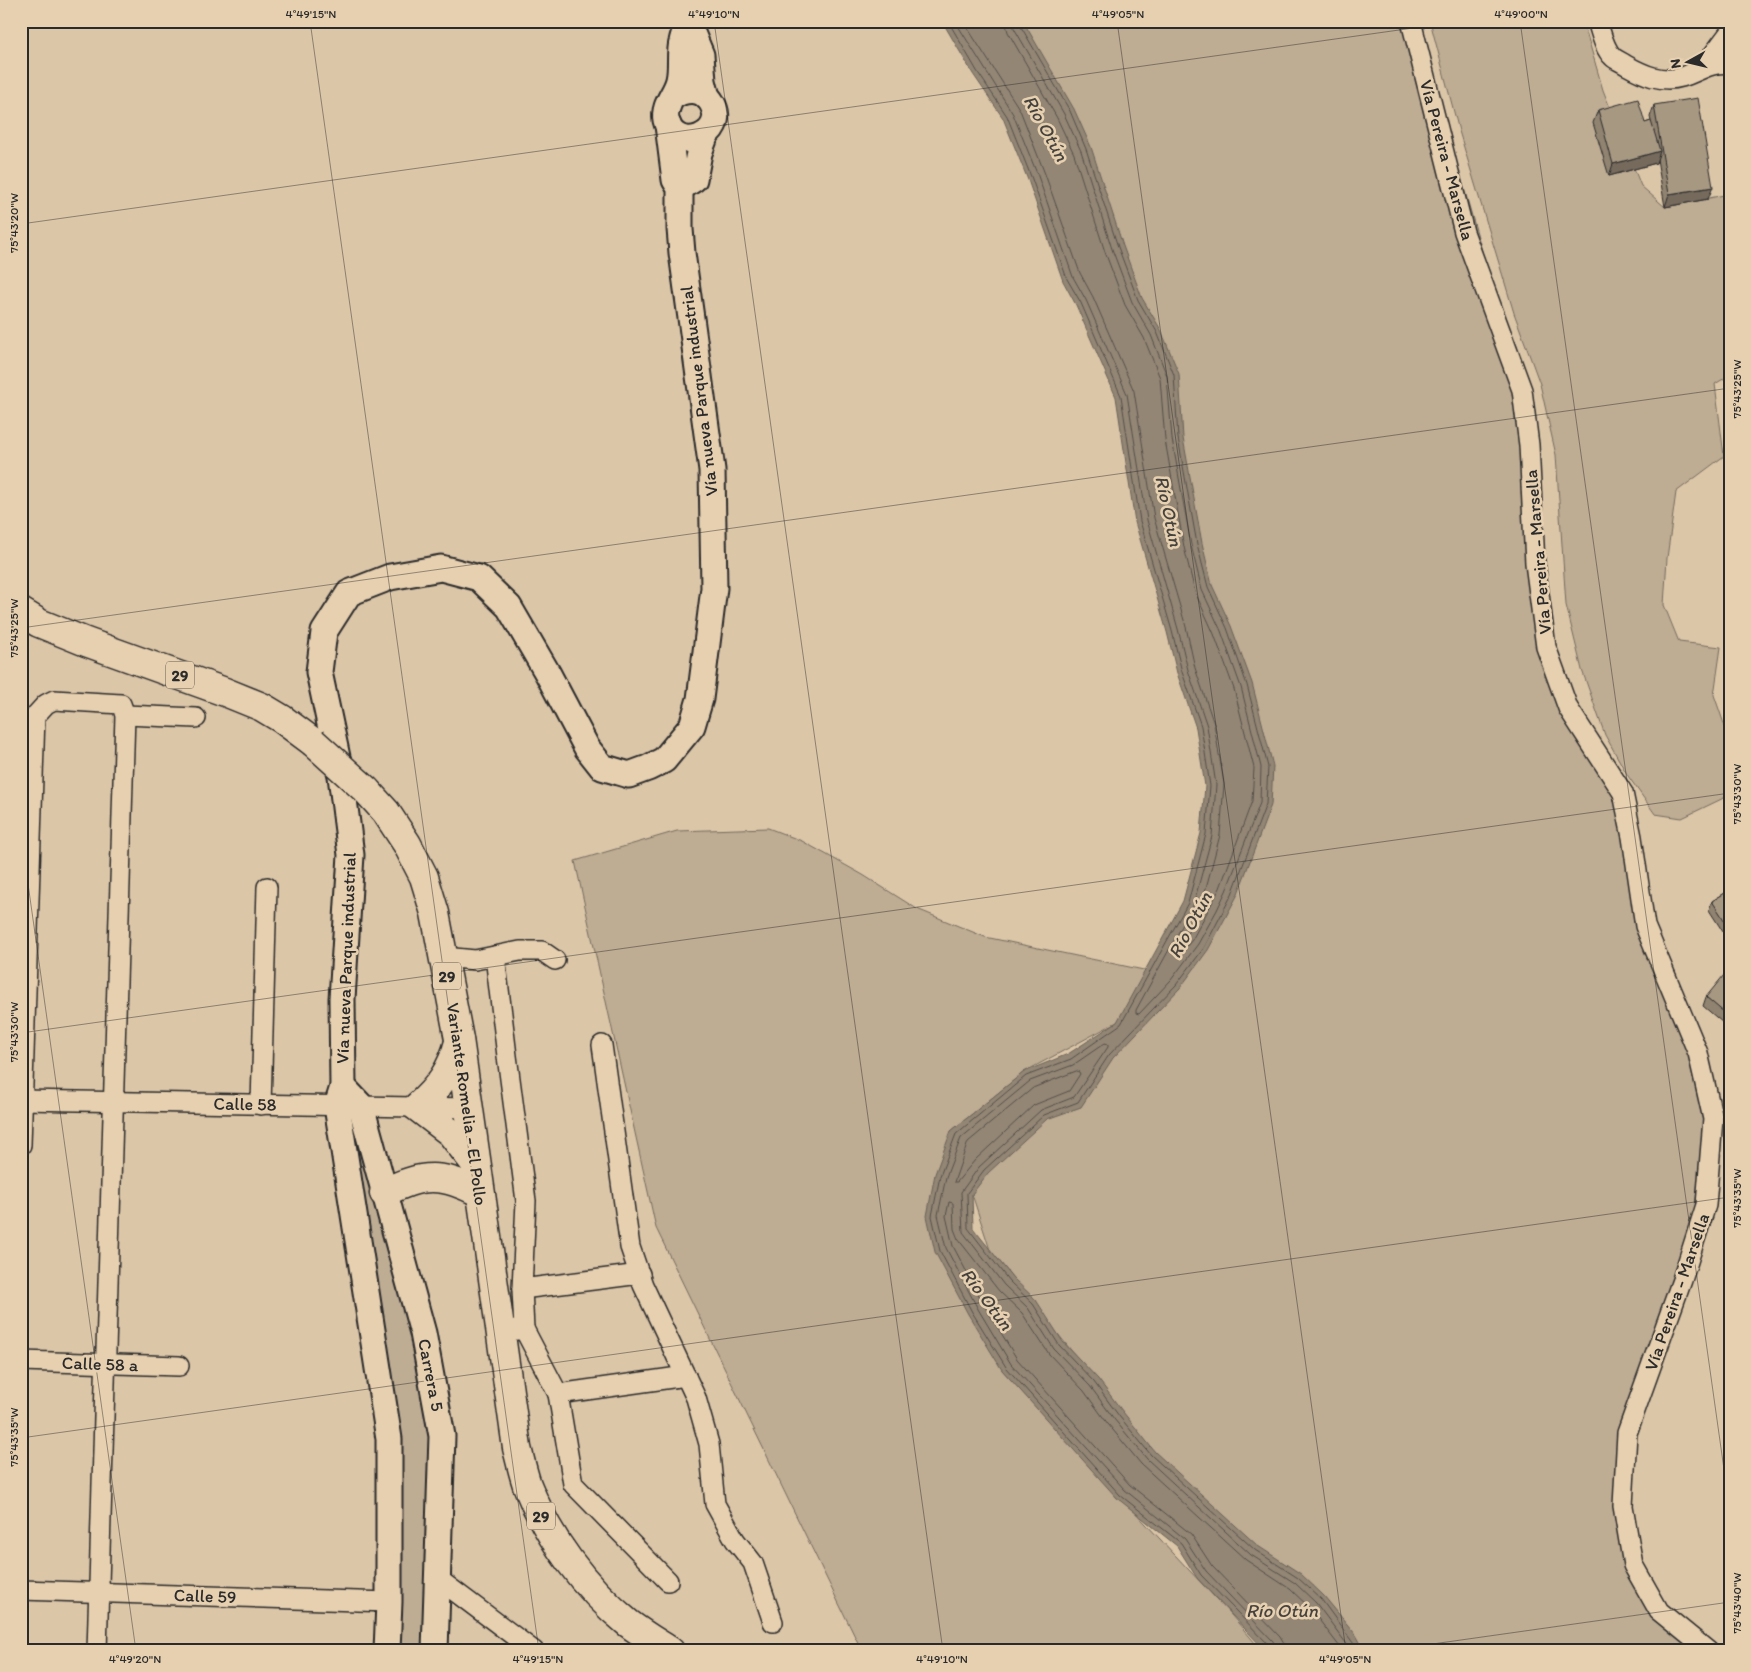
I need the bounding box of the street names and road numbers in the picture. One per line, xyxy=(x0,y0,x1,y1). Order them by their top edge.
street label: Vía Pereira - Marsella xyxy=(1415,77,1479,243)
street label: Vía nueva Parque industrial xyxy=(675,285,723,497)
street label: Vía Pereira - Marsella xyxy=(1520,469,1556,635)
road number: 29 xyxy=(166,662,194,688)
street label: Vía nueva Parque industrial xyxy=(331,852,361,1064)
road number: 29 xyxy=(433,962,461,989)
street label: Variante Romelia - El Pollo xyxy=(442,1001,492,1207)
street label: Calle 58 xyxy=(213,1092,277,1116)
street label: Vía Pereira - Marsella xyxy=(1640,1210,1714,1374)
street label: Carrera 5 xyxy=(413,1337,449,1413)
street label: Calle 58 a xyxy=(61,1352,139,1376)
road number: 29 xyxy=(527,1502,555,1530)
street label: Calle 59 xyxy=(173,1584,237,1608)

